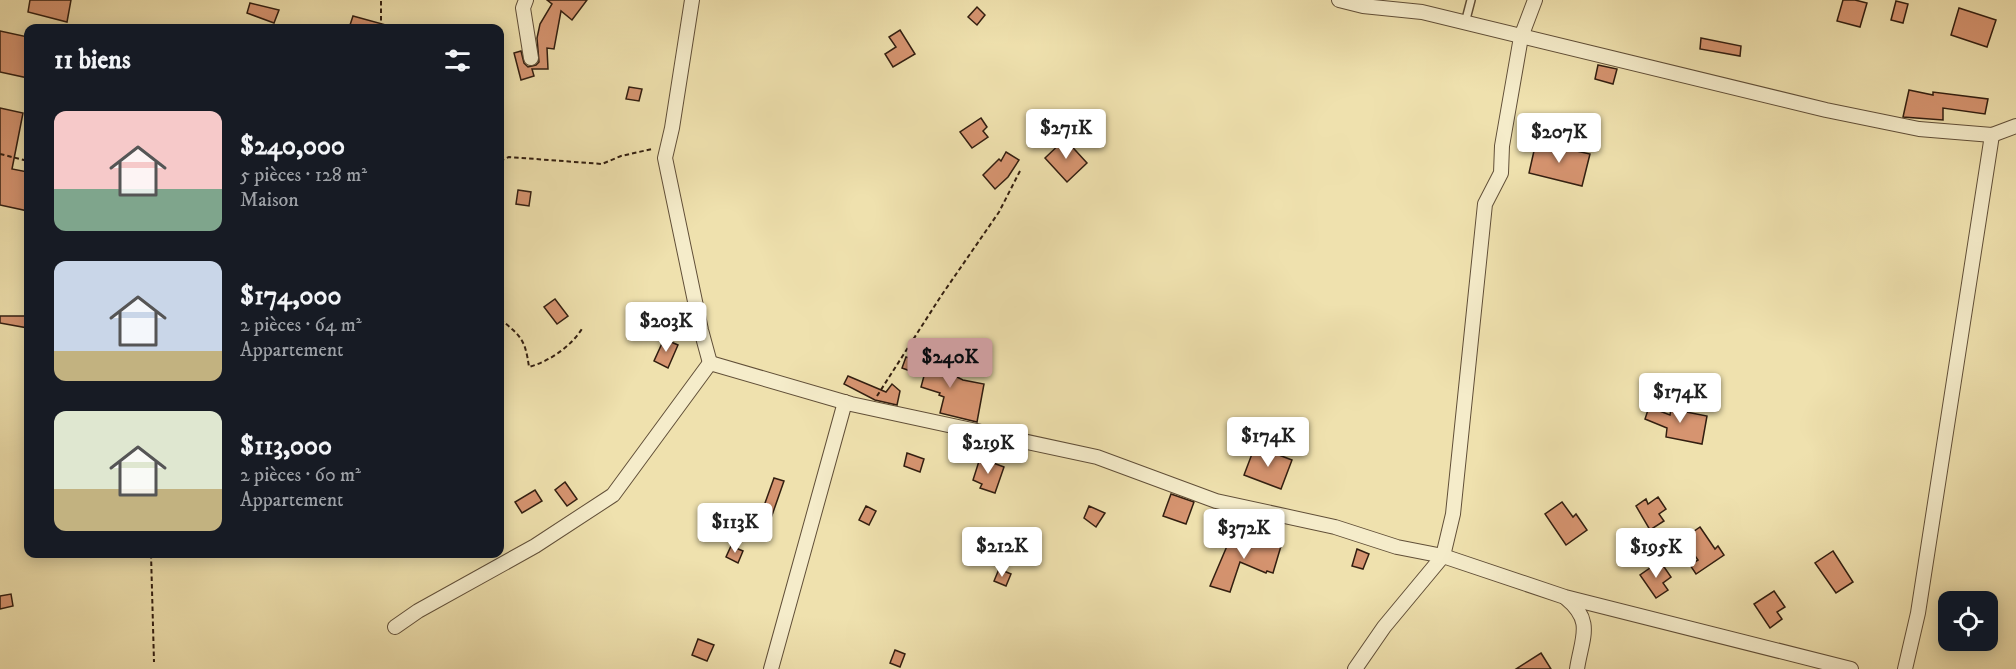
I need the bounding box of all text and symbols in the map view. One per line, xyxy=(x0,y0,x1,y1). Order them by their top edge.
text: 11 biens xyxy=(54,44,131,77)
icon: filters xyxy=(441,44,474,77)
pin: $271K xyxy=(1024,109,1108,160)
pin: $207K xyxy=(1517,113,1601,164)
text: $271K xyxy=(1040,116,1092,141)
text: $207K xyxy=(1531,120,1587,145)
text: $240,000 xyxy=(240,130,345,163)
icon: home xyxy=(102,135,174,207)
text: 5 pièces · 128 m² xyxy=(240,163,367,188)
text: Maison xyxy=(240,188,299,213)
text: $174,000 xyxy=(240,280,342,313)
icon: home xyxy=(102,285,174,357)
pin: $203K xyxy=(624,302,708,353)
text: $203K xyxy=(639,309,693,334)
text: 2 pièces · 64 m² xyxy=(240,313,362,338)
text: Appartement xyxy=(240,338,343,363)
pin: $240K xyxy=(908,338,992,389)
text: $240K xyxy=(921,345,979,370)
pin: $174K xyxy=(1638,373,1722,424)
text: $174K xyxy=(1653,380,1707,405)
pin: $174K xyxy=(1226,417,1310,468)
pin: $219K xyxy=(946,424,1030,475)
text: $174K xyxy=(1241,424,1295,449)
text: $113,000 xyxy=(240,430,332,463)
text: $219K xyxy=(962,431,1014,456)
icon: home xyxy=(102,435,174,507)
text: 2 pièces · 60 m² xyxy=(240,463,361,488)
text: Appartement xyxy=(240,488,343,513)
pin: $113K xyxy=(693,503,777,554)
pin: $372K xyxy=(1202,509,1286,560)
text: $113K xyxy=(711,510,759,535)
text: $372K xyxy=(1218,516,1270,541)
pin: $212K xyxy=(960,527,1044,578)
pin: $195K xyxy=(1614,528,1698,579)
text: $212K xyxy=(976,534,1028,559)
text: $195K xyxy=(1630,535,1682,560)
map controls xyxy=(1938,591,1998,651)
button: locate xyxy=(1938,591,1998,651)

